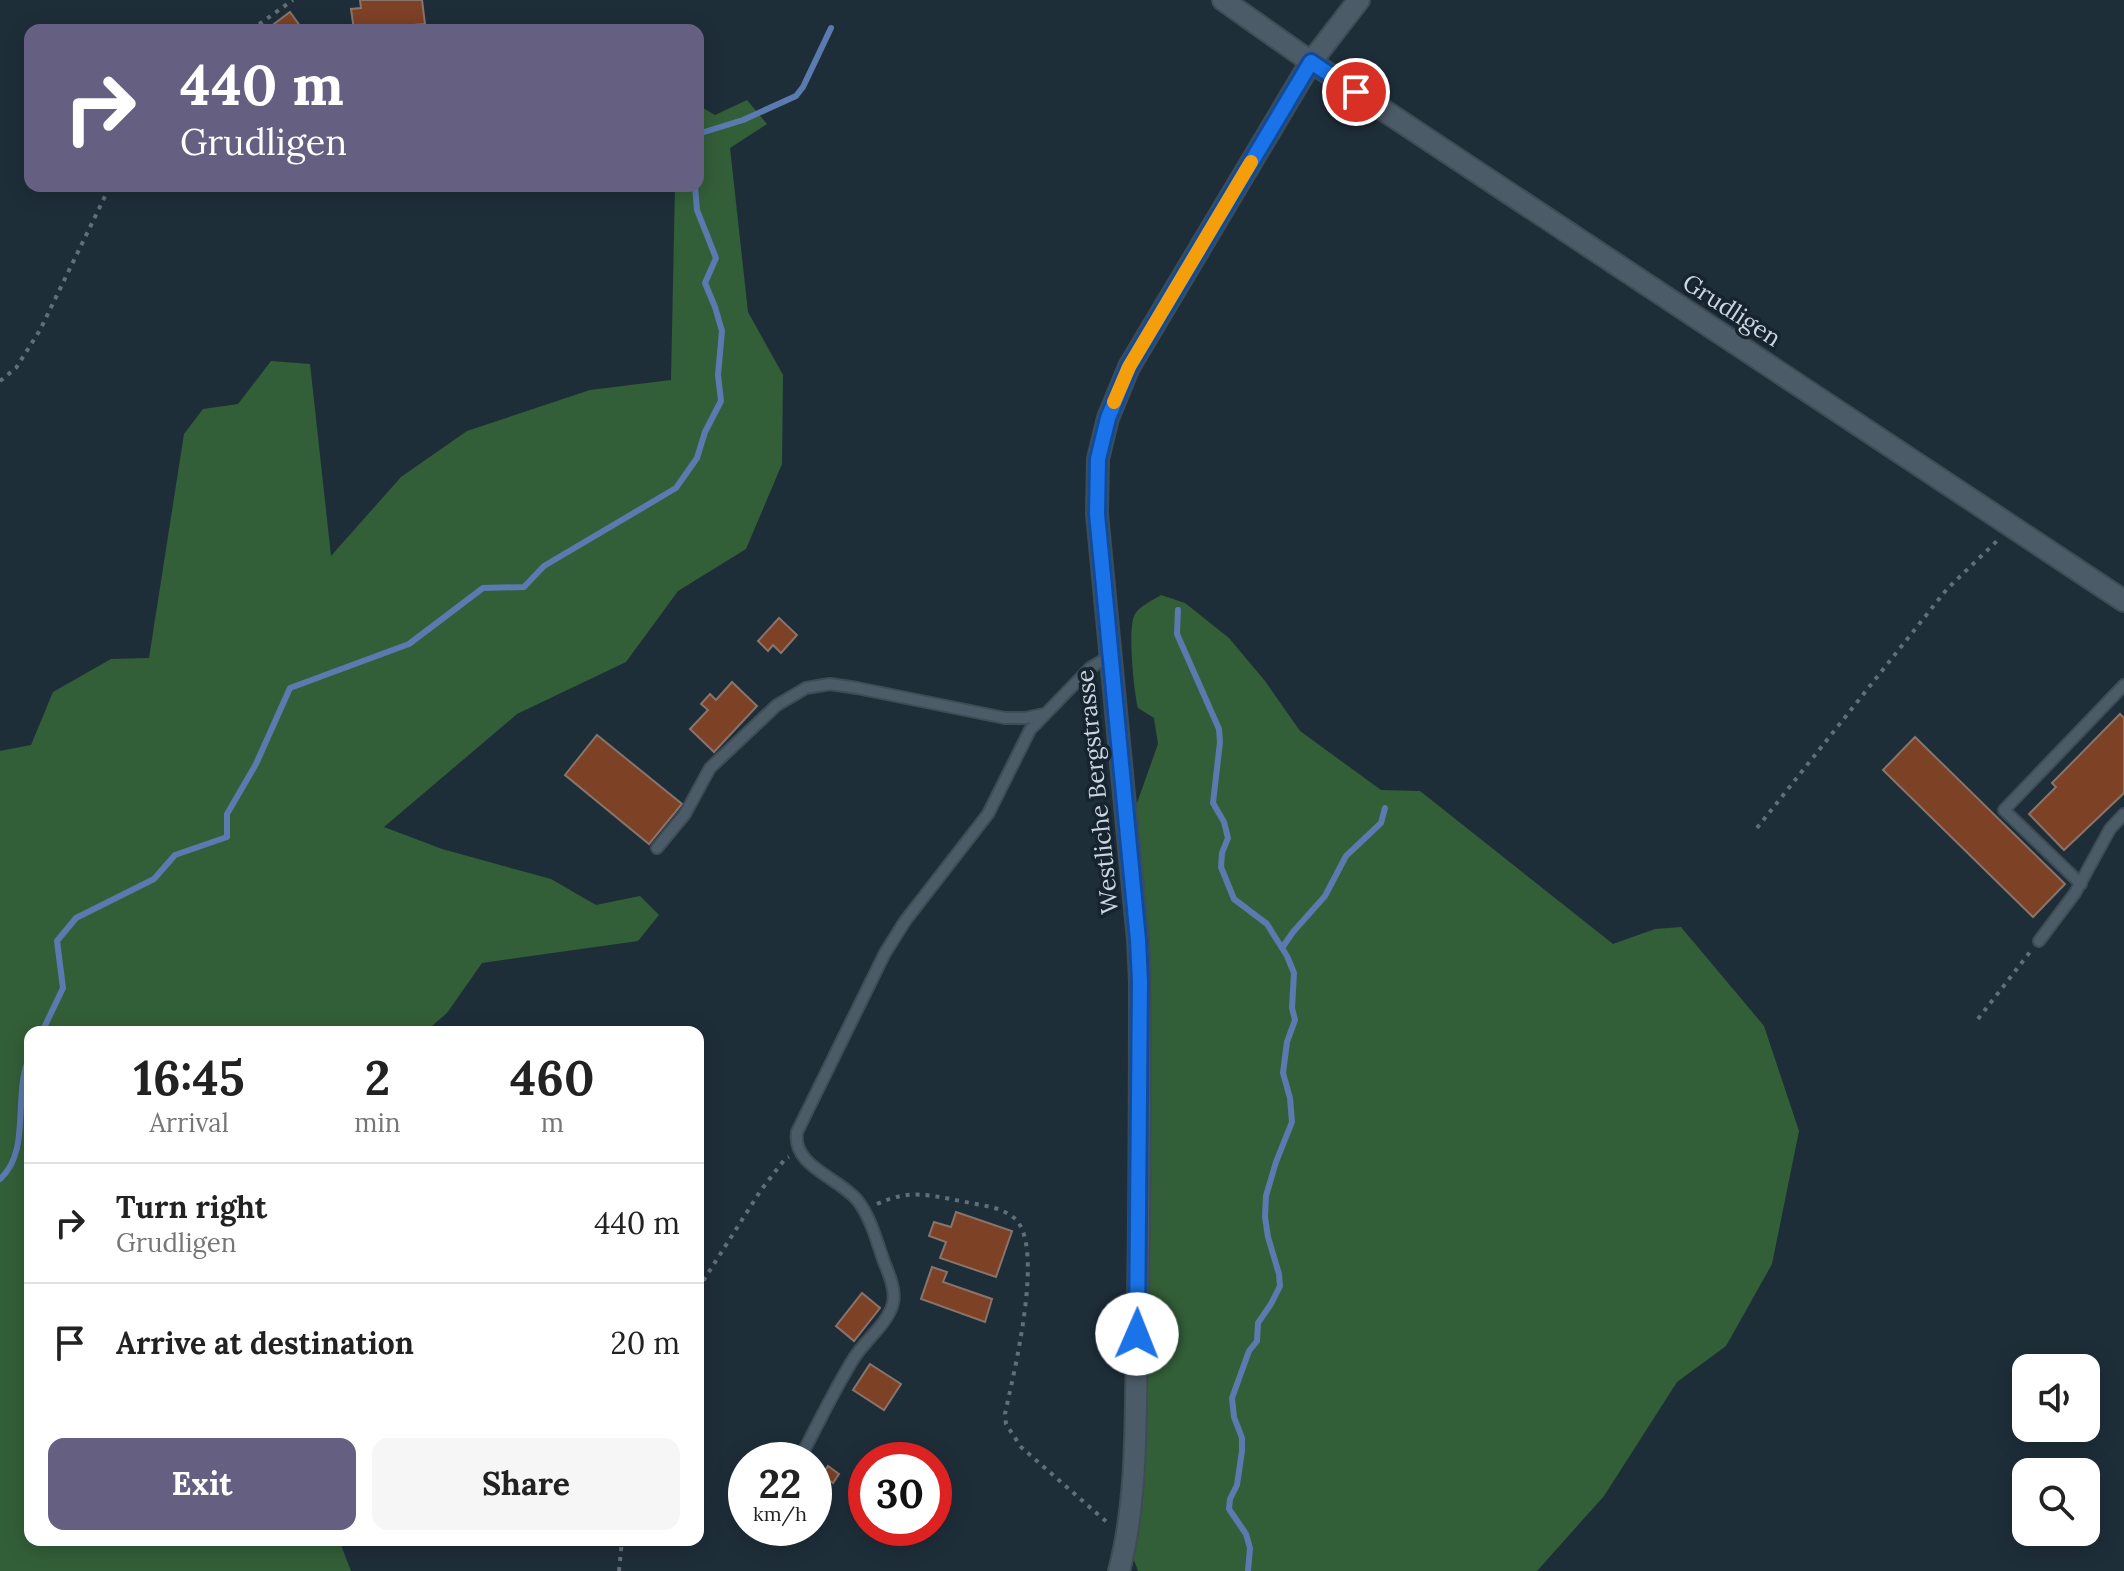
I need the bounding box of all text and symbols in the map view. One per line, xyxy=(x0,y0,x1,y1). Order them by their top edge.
text: 440 m xyxy=(180,49,344,120)
icon: right xyxy=(48,56,152,160)
pin xyxy=(1322,58,1390,126)
icon: arrive xyxy=(1334,70,1378,114)
text: Grudligen xyxy=(180,119,347,165)
street label: Grudligen xyxy=(1677,267,1787,353)
street label: Westliche Bergstrasse xyxy=(1069,668,1125,916)
text: 16:45 xyxy=(134,1047,245,1108)
text: 2 xyxy=(365,1047,390,1108)
text: 460 xyxy=(510,1047,595,1108)
text: Arrival xyxy=(149,1106,229,1139)
text: min xyxy=(354,1106,401,1139)
text: m xyxy=(541,1106,564,1139)
text: Turn right xyxy=(116,1188,267,1226)
icon: right xyxy=(48,1201,92,1245)
text: 440 m xyxy=(594,1204,680,1242)
text: Grudligen xyxy=(116,1226,237,1259)
position arrow xyxy=(1095,1292,1179,1376)
icon: arrive xyxy=(48,1321,92,1365)
text: Arrive at destination xyxy=(116,1324,414,1362)
text: 20 m xyxy=(611,1324,680,1362)
map controls xyxy=(2012,1354,2100,1546)
button: sound xyxy=(2012,1354,2100,1442)
button: Exit xyxy=(48,1438,356,1530)
button: Share xyxy=(372,1438,680,1530)
speed limit sign: 30 xyxy=(848,1442,952,1546)
text: 22 xyxy=(759,1458,801,1509)
button: search xyxy=(2012,1458,2100,1546)
text: km/h xyxy=(753,1501,807,1526)

